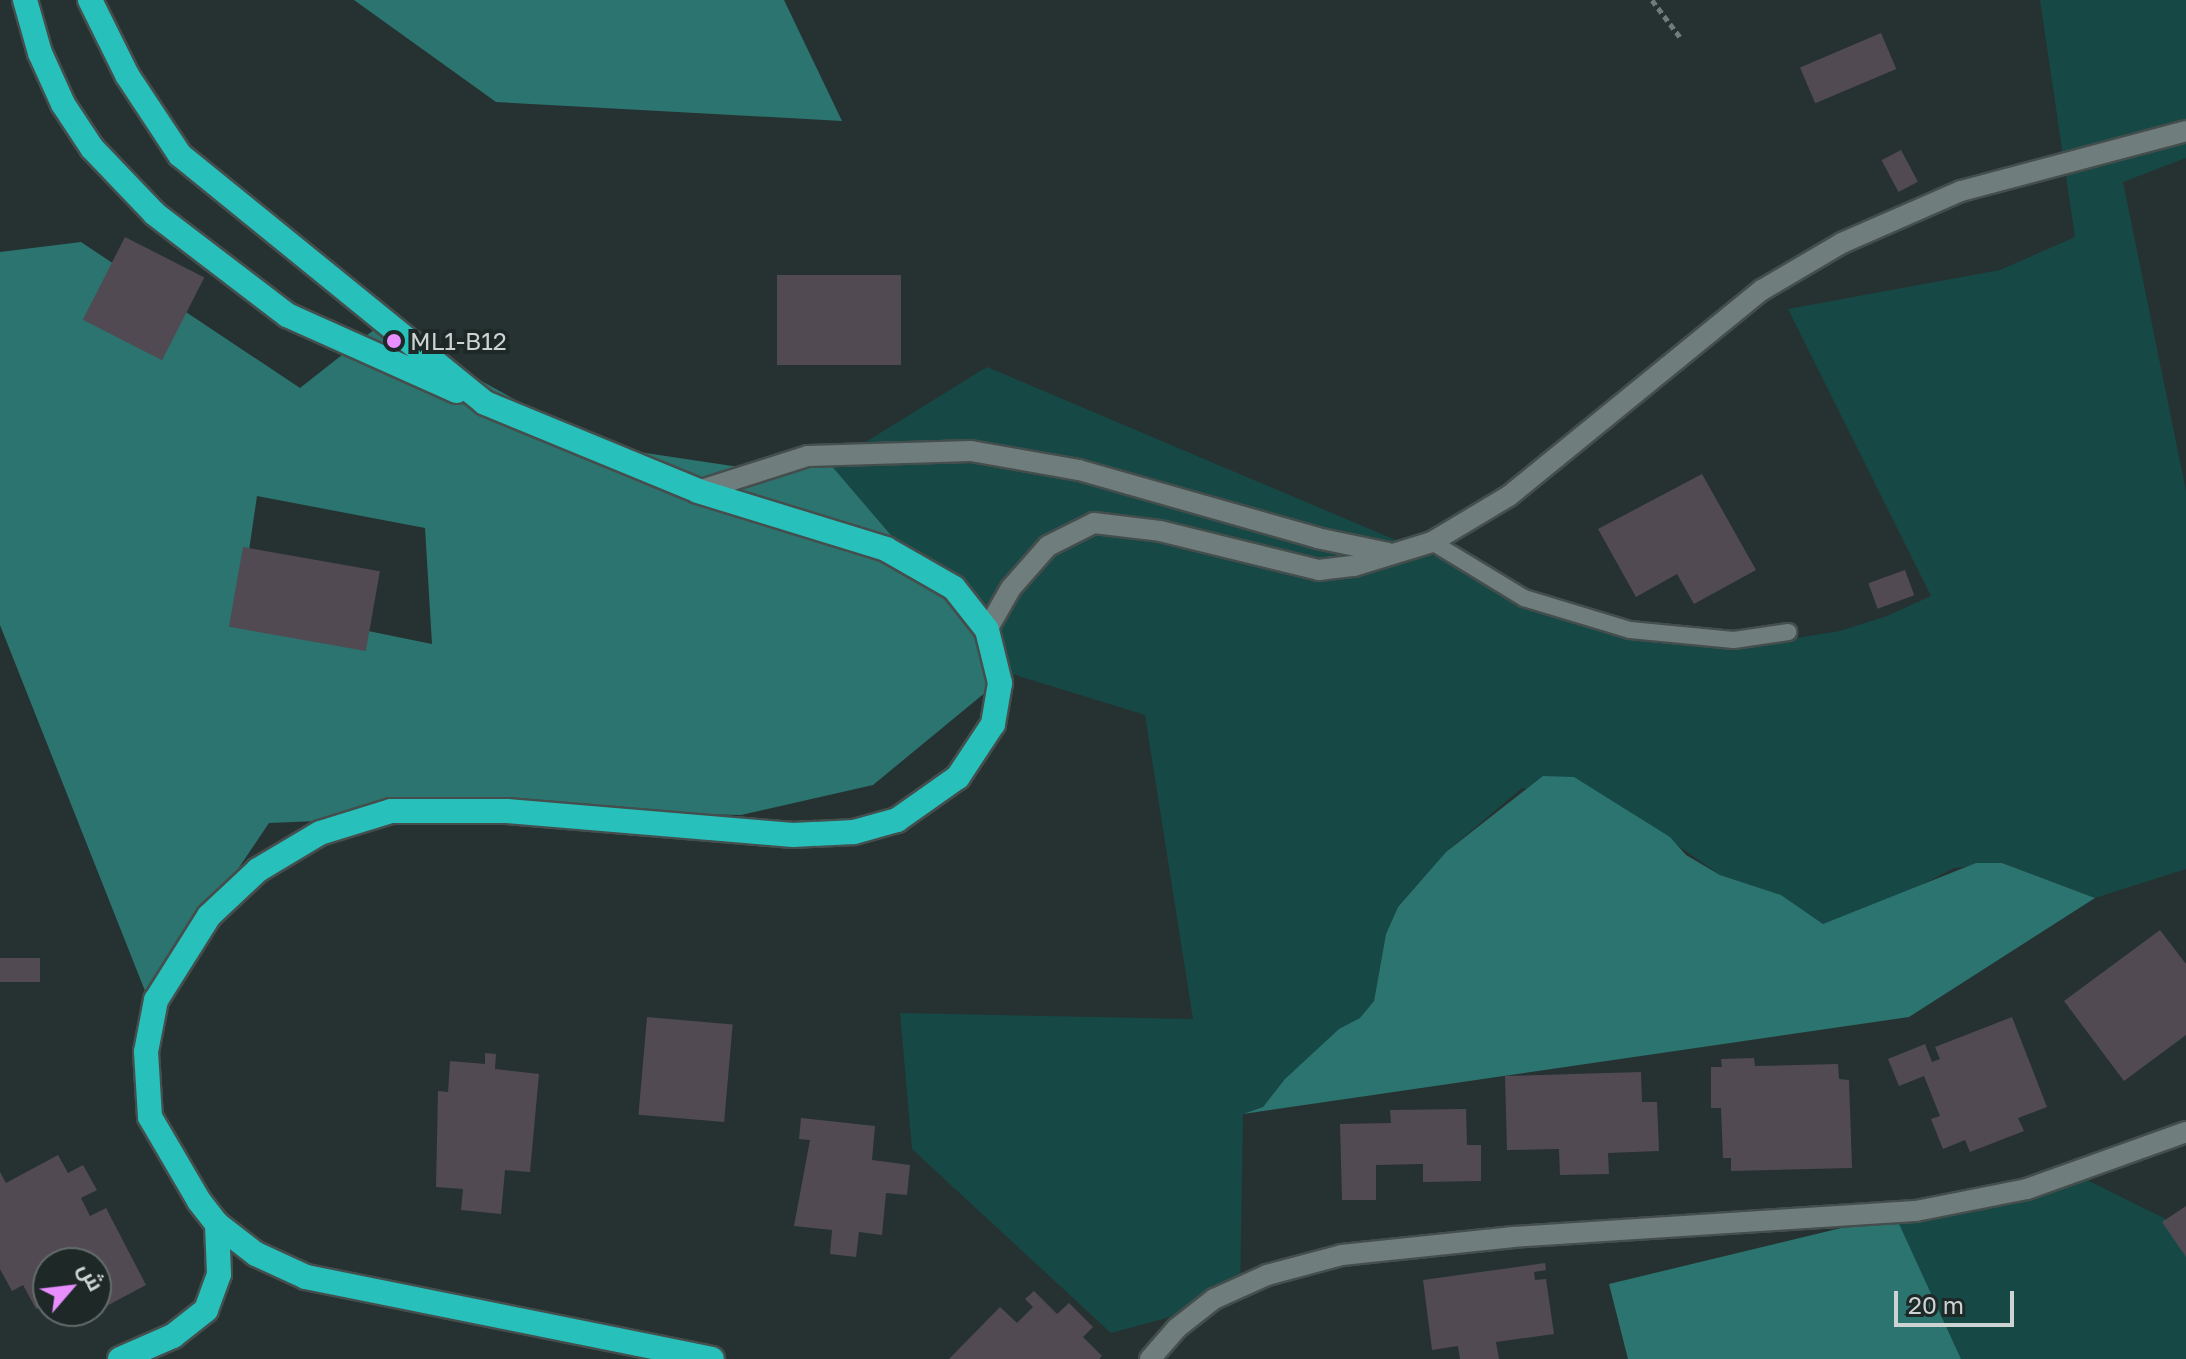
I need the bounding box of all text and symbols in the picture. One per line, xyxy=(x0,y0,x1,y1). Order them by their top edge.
place label: ML1-B12 xyxy=(410,327,507,355)
marker: ML1-B12 xyxy=(385,332,403,350)
north arrow xyxy=(32,1247,112,1327)
text: ش xyxy=(73,1258,110,1295)
scale bar xyxy=(1898,1275,2018,1325)
text: 20 m xyxy=(1908,1290,1964,1319)

